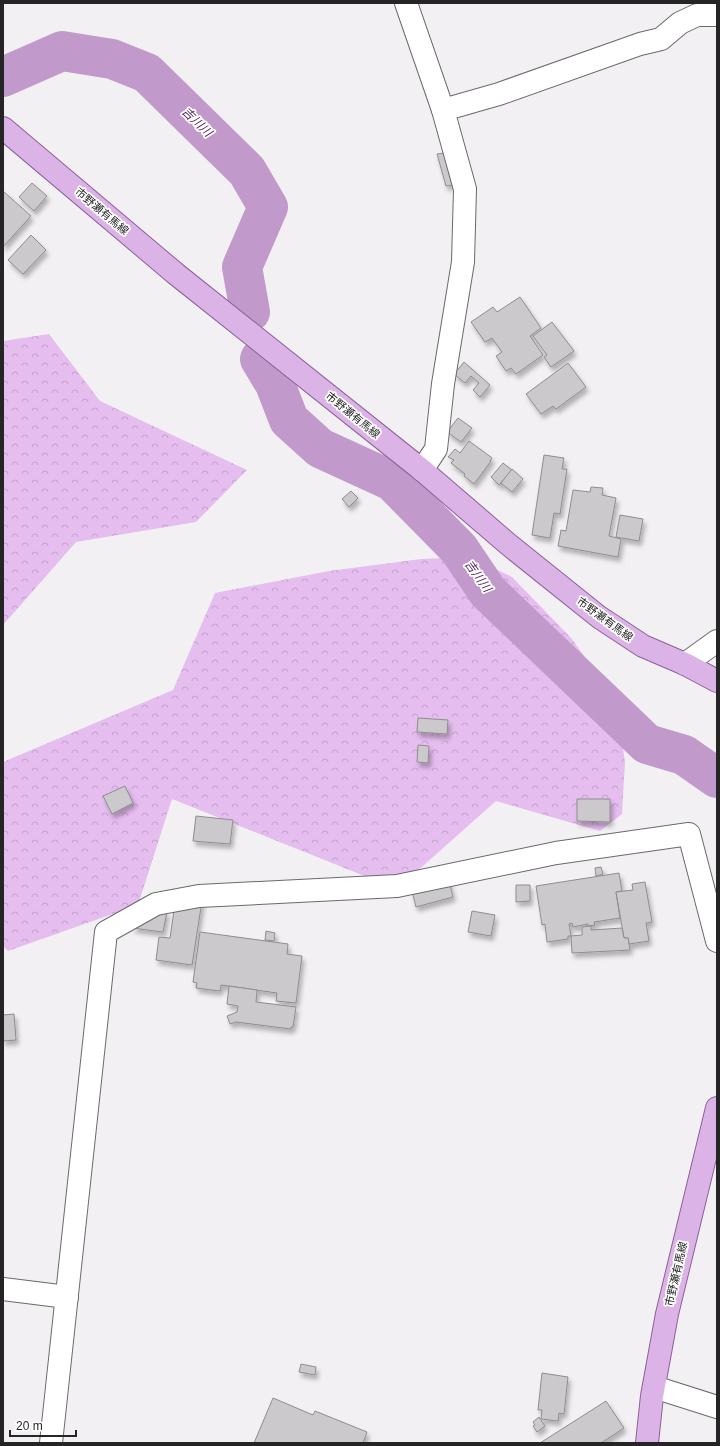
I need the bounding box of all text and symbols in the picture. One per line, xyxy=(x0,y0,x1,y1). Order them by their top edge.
water label: 吉川川 xyxy=(179,104,216,141)
street label: 市野瀬有馬線 xyxy=(73,185,131,237)
street label: 市野瀬有馬線 xyxy=(324,390,382,440)
water label: 吉川川 xyxy=(462,557,495,596)
street label: 市野瀬有馬線 xyxy=(575,595,635,643)
street label: 市野瀬有馬線 xyxy=(663,1240,689,1308)
scale bar xyxy=(10,1412,76,1438)
text: 20 m xyxy=(16,1419,43,1433)

